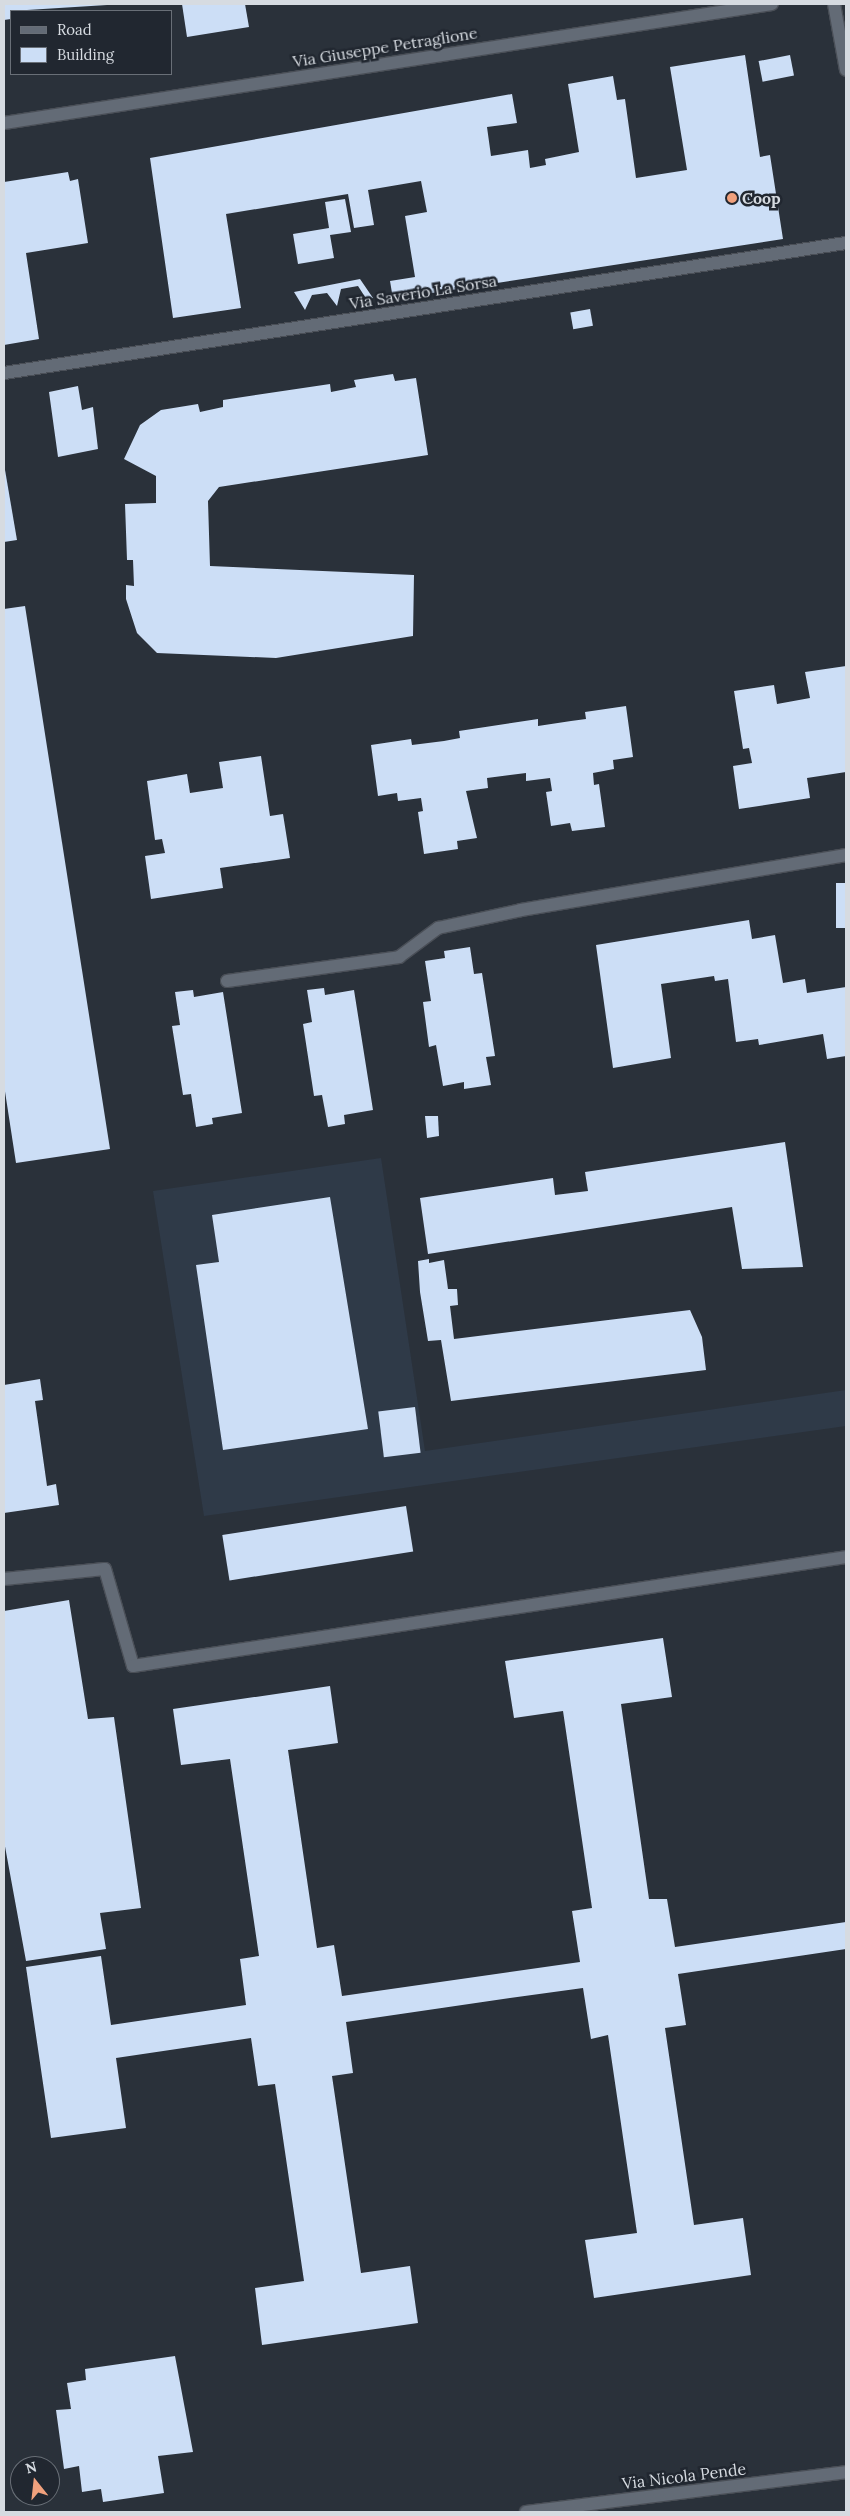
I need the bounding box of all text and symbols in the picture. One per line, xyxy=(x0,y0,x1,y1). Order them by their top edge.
legend xyxy=(10,10,172,75)
text: Road xyxy=(57,20,92,39)
street label: Via Giuseppe Petraglione xyxy=(291,23,479,71)
text: Building xyxy=(57,45,114,64)
place label: Coop xyxy=(742,188,781,208)
marker: Coop xyxy=(726,192,738,204)
street label: Via Saverio La Sorsa xyxy=(348,271,498,313)
north arrow xyxy=(10,2456,60,2506)
text: N xyxy=(23,2457,39,2478)
street label: Via Nicola Pende xyxy=(621,2459,747,2493)

